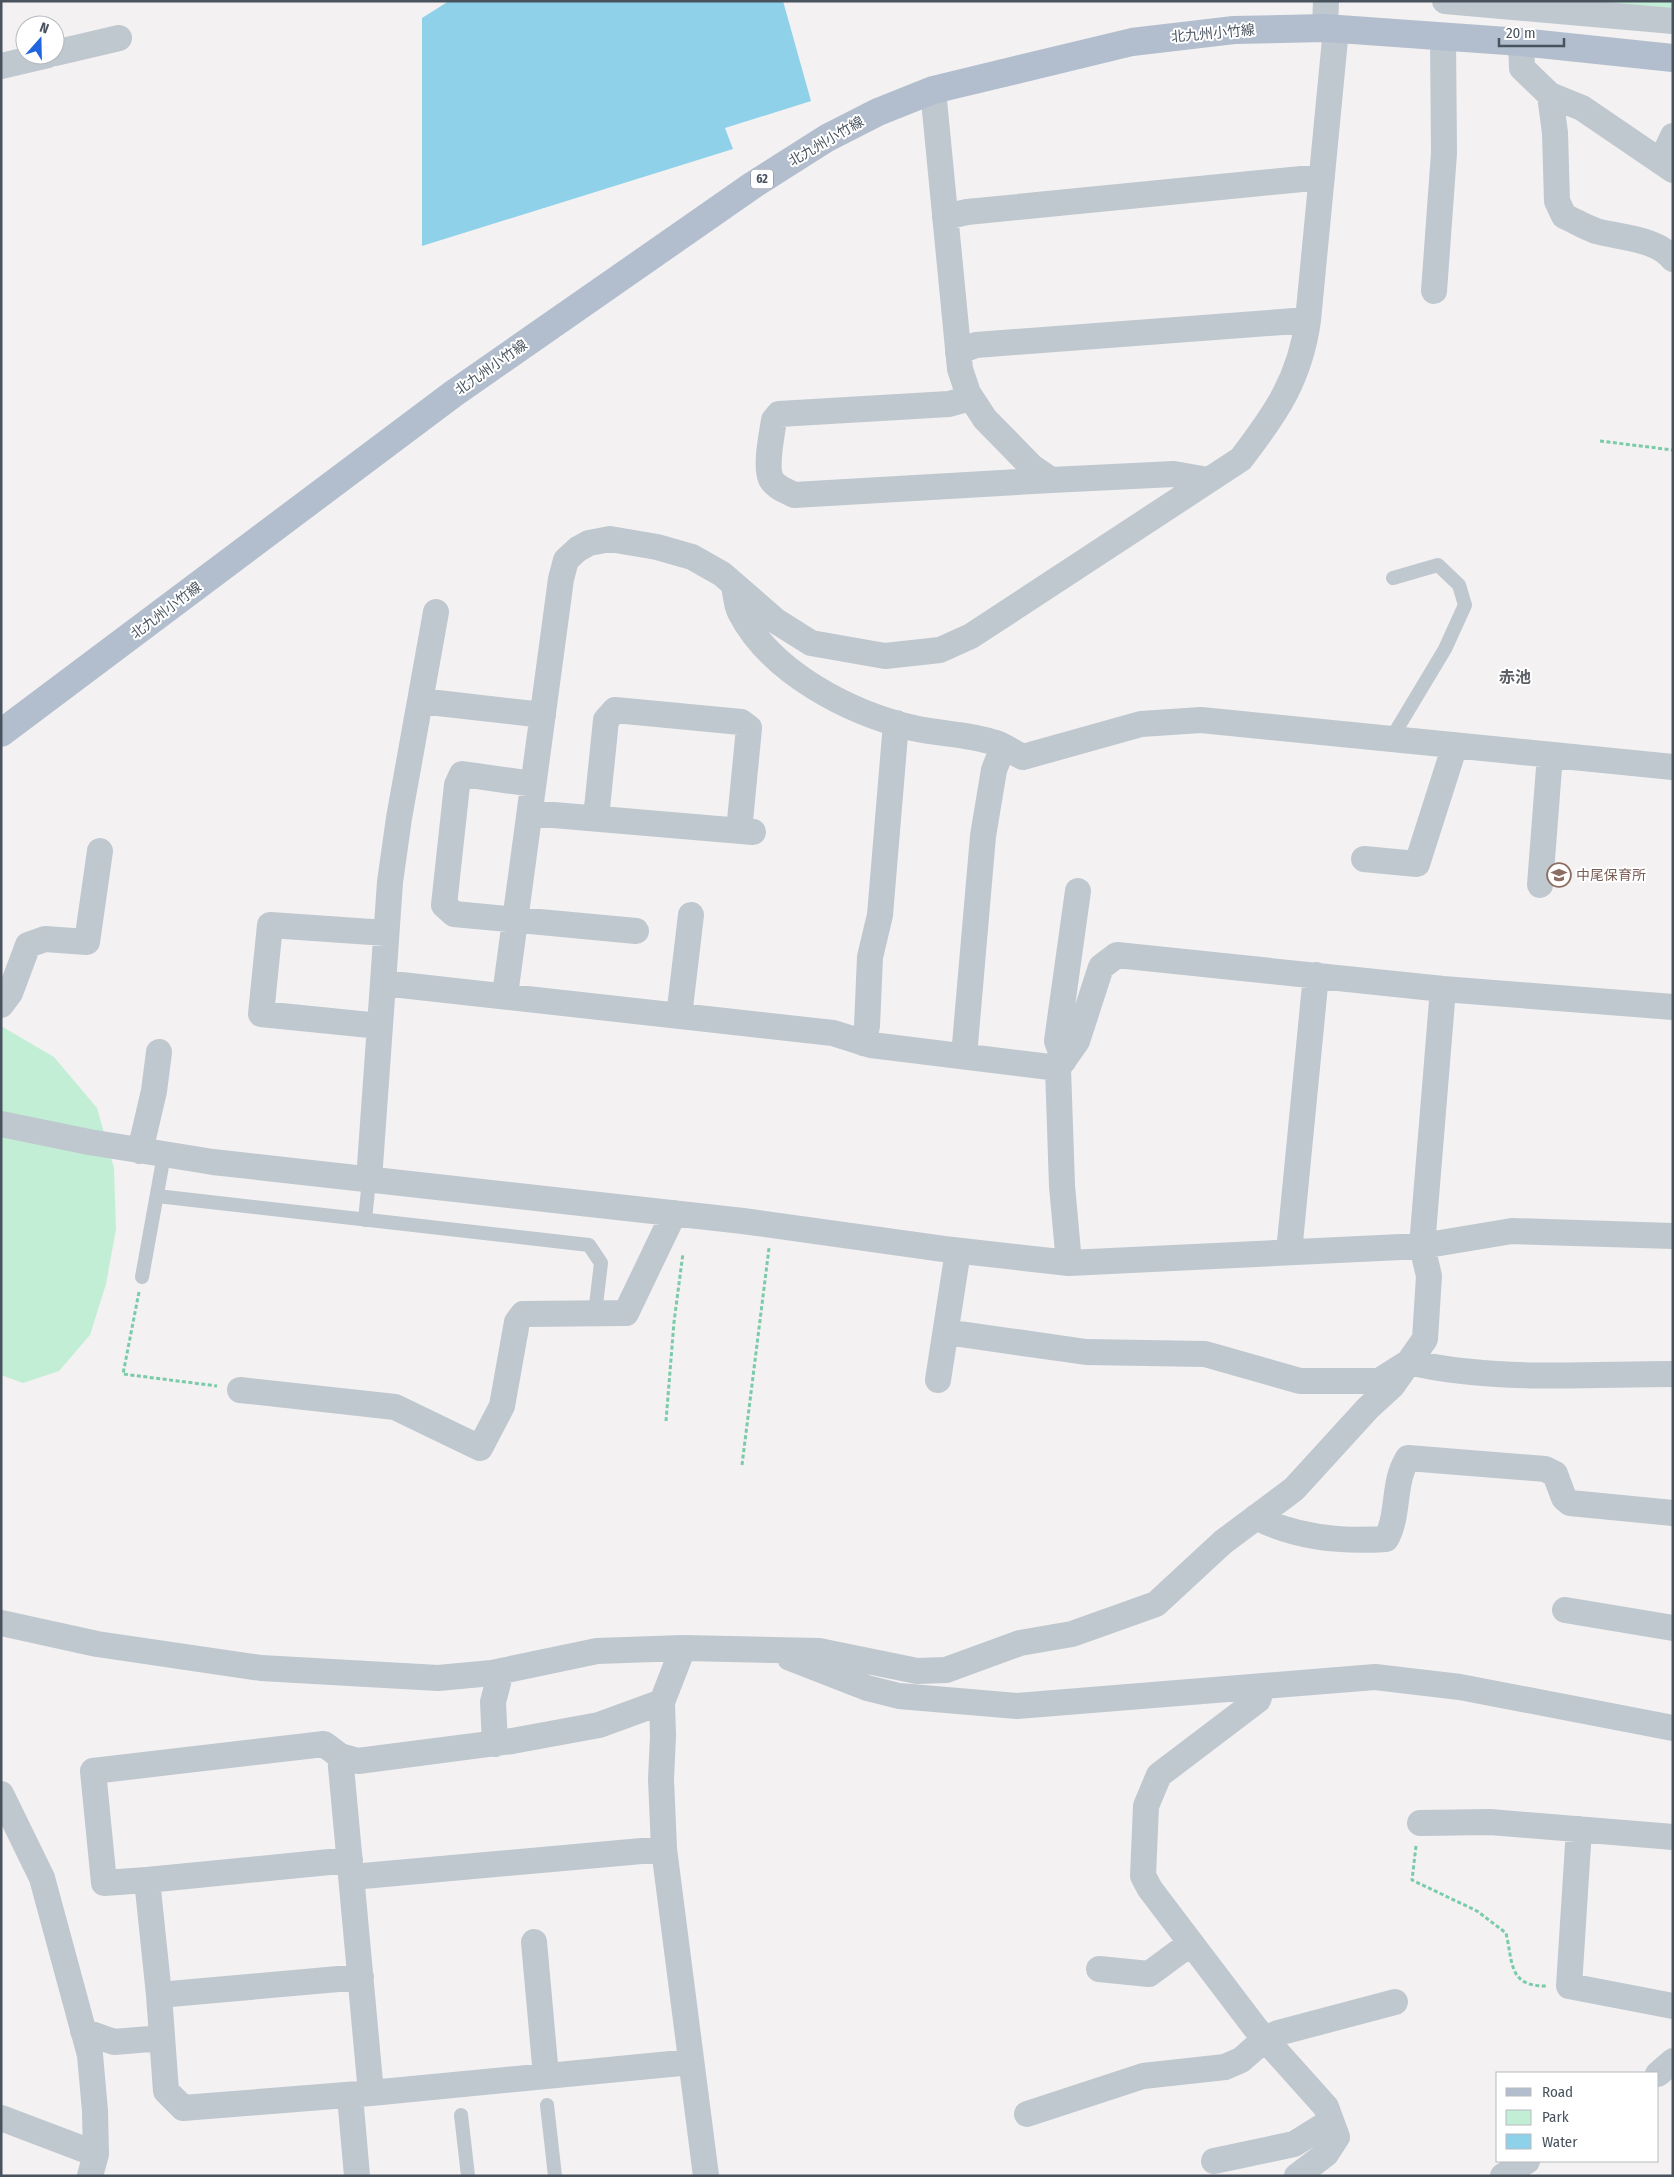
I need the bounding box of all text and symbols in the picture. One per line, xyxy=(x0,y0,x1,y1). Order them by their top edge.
north arrow xyxy=(15,15,65,65)
scale bar xyxy=(1499,15,1564,47)
text: N xyxy=(37,19,51,38)
street label: 北九州小竹線 xyxy=(1170,21,1256,46)
text: 20 m xyxy=(1506,24,1536,42)
street label: 北九州小竹線 xyxy=(786,113,867,170)
road number: 62 xyxy=(751,170,773,188)
street label: 北九州小竹線 xyxy=(452,336,531,398)
street label: 北九州小竹線 xyxy=(128,578,205,642)
district label: 赤池 xyxy=(1499,668,1531,687)
school or university icon: 中尾保育所 xyxy=(1546,862,1572,888)
place label: 中尾保育所 xyxy=(1576,867,1646,884)
legend xyxy=(1496,2072,1659,2162)
text: Road xyxy=(1542,2083,1573,2101)
text: Park xyxy=(1542,2108,1569,2126)
text: Water xyxy=(1542,2133,1578,2151)

